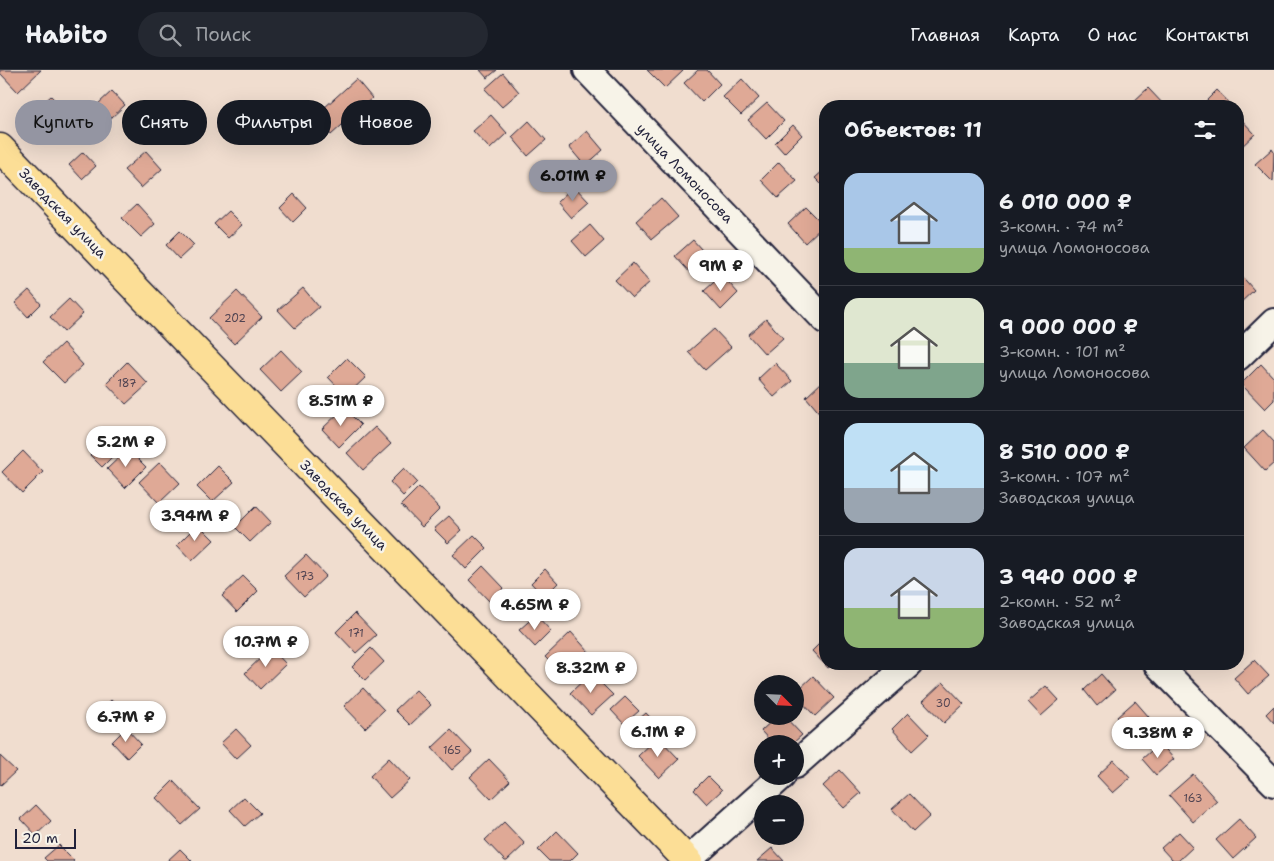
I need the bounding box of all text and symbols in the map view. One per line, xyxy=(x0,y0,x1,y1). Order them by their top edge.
search box xyxy=(138,12,488,57)
text: Habito xyxy=(25,19,108,51)
icon: search xyxy=(156,21,184,49)
text: Поиск xyxy=(196,22,251,47)
text: Главная xyxy=(910,23,980,47)
text: Карта xyxy=(1008,23,1060,47)
text: О нас xyxy=(1088,23,1137,47)
text: Контакты xyxy=(1165,23,1249,47)
chip: Купить xyxy=(15,100,112,145)
chip: Снять xyxy=(122,100,207,145)
chip: Фильтры xyxy=(217,100,331,145)
chip: Новое xyxy=(341,100,431,145)
text: Объектов: 11 xyxy=(844,116,982,144)
icon: filters xyxy=(1191,116,1219,144)
street label: улица Ломоносова xyxy=(633,119,737,227)
pin: 6.01M ₽ xyxy=(527,160,619,202)
street label: Заводская улица xyxy=(15,164,111,262)
text: 6.01M ₽ xyxy=(540,165,606,186)
text: 6 010 000 ₽ xyxy=(999,188,1132,216)
icon: home xyxy=(884,193,944,253)
text: 3-комн. · 74 m² xyxy=(999,216,1124,237)
text: улица Ломоносова xyxy=(999,237,1150,258)
pin: 9M ₽ xyxy=(691,250,751,292)
text: 9M ₽ xyxy=(699,255,743,276)
house number: 202 xyxy=(224,311,246,326)
text: 9 000 000 ₽ xyxy=(999,313,1138,341)
icon: home xyxy=(884,318,944,378)
text: 3-комн. · 101 m² xyxy=(999,341,1126,362)
text: улица Ломоносова xyxy=(999,362,1150,383)
house number: 187 xyxy=(117,376,137,391)
pin: 8.51M ₽ xyxy=(295,384,387,427)
text: 8.51M ₽ xyxy=(308,390,374,411)
pin: 5.2M ₽ xyxy=(85,426,167,468)
text: 5.2M ₽ xyxy=(97,431,155,452)
text: 8 510 000 ₽ xyxy=(999,438,1130,466)
icon: home xyxy=(884,443,944,503)
street label: Заводская улица xyxy=(296,456,392,554)
text: 3-комн. · 107 m² xyxy=(999,466,1130,487)
text: Заводская улица xyxy=(999,487,1135,508)
pin: 3.94M ₽ xyxy=(149,500,241,542)
text: 3.94M ₽ xyxy=(161,505,229,526)
text: 3 940 000 ₽ xyxy=(999,563,1138,591)
icon: home xyxy=(884,568,944,628)
house number: 173 xyxy=(296,569,314,584)
pin: 4.65M ₽ xyxy=(489,588,581,631)
text: 2-комн. · 52 m² xyxy=(999,591,1121,612)
text: 4.65M ₽ xyxy=(501,594,569,615)
text: Заводская улица xyxy=(999,612,1135,633)
pin: 10.7M ₽ xyxy=(220,626,312,668)
house number: 171 xyxy=(348,626,364,641)
text: 10.7M ₽ xyxy=(234,631,298,652)
pin: 8.32M ₽ xyxy=(545,652,637,694)
text: 8.32M ₽ xyxy=(556,657,626,678)
north arrow xyxy=(754,675,804,725)
map controls xyxy=(754,675,804,845)
house number: 30 xyxy=(935,696,951,711)
pin: 6.7M ₽ xyxy=(85,700,167,743)
text: 6.7M ₽ xyxy=(97,706,155,727)
pin: 6.1M ₽ xyxy=(617,716,699,758)
pin: 9.38M ₽ xyxy=(1112,716,1204,759)
text: 6.1M ₽ xyxy=(631,721,685,742)
text: 9.38M ₽ xyxy=(1123,722,1193,743)
button: + xyxy=(754,735,804,785)
house number: 165 xyxy=(443,743,461,758)
house number: 163 xyxy=(1184,791,1202,806)
button: − xyxy=(754,795,804,845)
scale bar xyxy=(15,826,76,849)
text: 20 m xyxy=(22,829,58,847)

